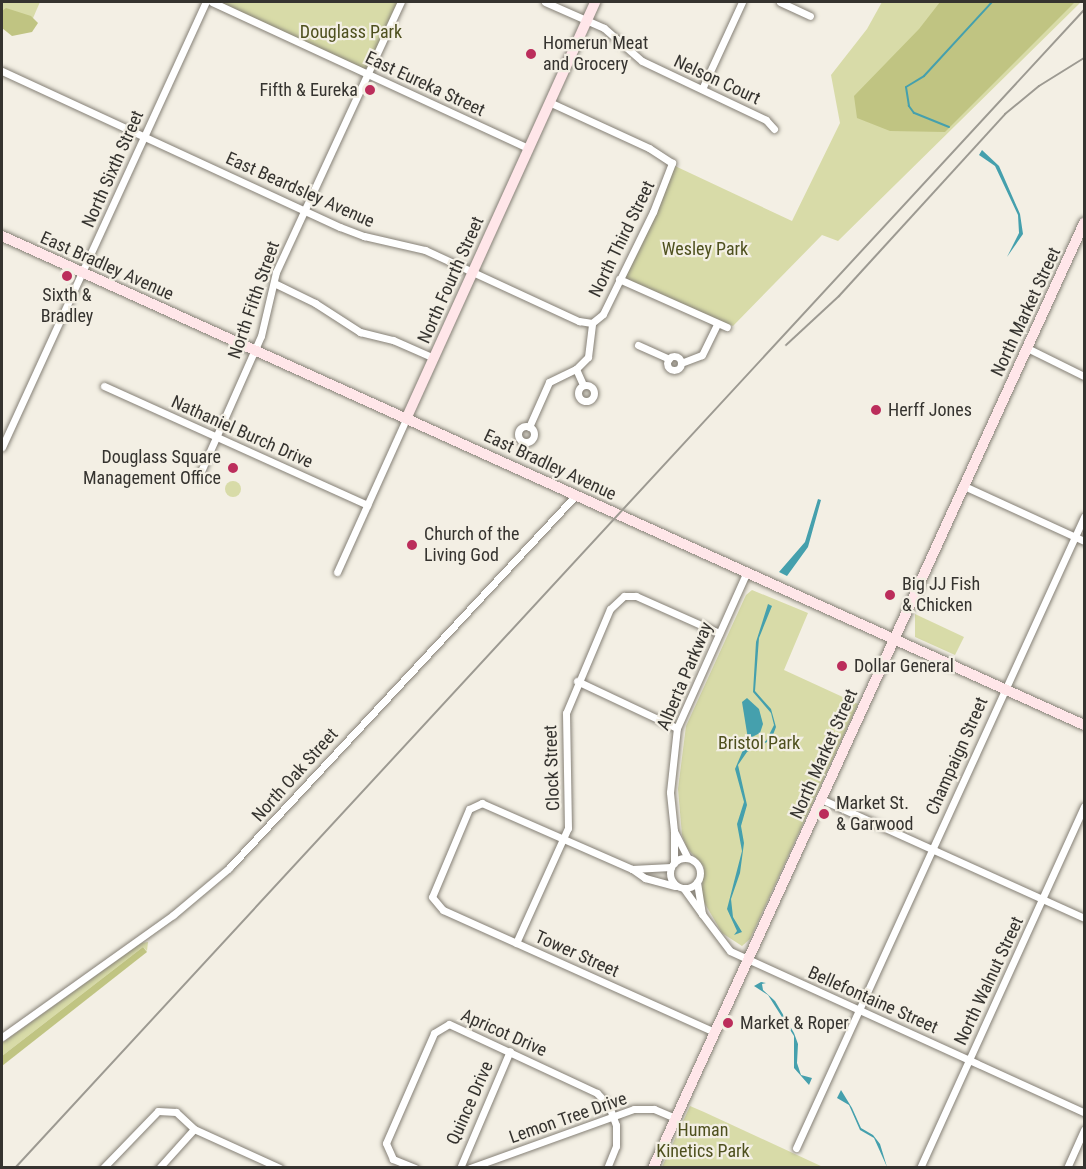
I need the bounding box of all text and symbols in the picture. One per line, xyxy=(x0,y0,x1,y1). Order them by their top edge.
park label: Douglass Park xyxy=(300,21,402,43)
place label: Homerun Meat and Grocery xyxy=(543,33,648,76)
street label: East Eureka Street xyxy=(362,47,488,121)
marker: Homerun Meat and Grocery xyxy=(524,47,538,61)
street label: Nelson Court xyxy=(670,51,764,109)
place label: Fifth & Eureka xyxy=(259,79,358,101)
marker: Fifth & Eureka xyxy=(363,83,377,97)
street label: North Sixth Street xyxy=(78,107,148,231)
street label: East Beardsley Avenue xyxy=(222,147,378,233)
street label: North Third Street xyxy=(584,177,660,301)
street label: North Fourth Street xyxy=(413,213,489,347)
street label: East Bradley Avenue xyxy=(37,227,177,305)
street label: North Fifth Street xyxy=(224,238,284,362)
park label: Wesley Park xyxy=(662,238,748,260)
street label: North Market Street xyxy=(987,244,1065,380)
marker: Sixth & Bradley xyxy=(60,269,74,283)
place label: Sixth & Bradley xyxy=(41,285,93,328)
street label: Nathaniel Burch Drive xyxy=(168,391,316,473)
place label: Herff Jones xyxy=(888,399,972,421)
marker: Herff Jones xyxy=(869,403,883,417)
street label: East Bradley Avenue xyxy=(480,425,620,505)
place label: Douglass Square Management Office xyxy=(83,447,221,490)
marker: Douglass Square Management Office xyxy=(226,461,240,475)
place label: Church of the Living God xyxy=(424,524,519,566)
marker: Church of the Living God xyxy=(405,538,419,552)
place label: Big JJ Fish & Chicken xyxy=(902,574,980,616)
marker: Big JJ Fish & Chicken xyxy=(883,588,897,602)
street label: Alberta Parkway xyxy=(652,619,718,733)
place label: Dollar General xyxy=(854,655,954,677)
marker: Dollar General xyxy=(835,659,849,673)
street label: North Market Street xyxy=(786,686,862,822)
street label: Champaign Street xyxy=(921,694,993,818)
street label: North Oak Street xyxy=(247,724,343,826)
street label: Clock Street xyxy=(540,725,564,811)
park label: Bristol Park xyxy=(718,732,800,754)
place label: Market St. & Garwood xyxy=(836,793,914,836)
marker: Market St. & Garwood xyxy=(817,807,831,821)
street label: North Walnut Street xyxy=(950,913,1028,1049)
street label: Tower Street xyxy=(532,926,622,982)
street label: Bellefontaine Street xyxy=(805,962,941,1038)
street label: Apricot Drive xyxy=(458,1005,550,1061)
place label: Market & Roper xyxy=(740,1012,849,1034)
marker: Market & Roper xyxy=(721,1016,735,1030)
street label: Quince Drive xyxy=(442,1058,498,1148)
street label: Lemon Tree Drive xyxy=(506,1088,630,1148)
park label: Human Kinetics Park xyxy=(656,1120,750,1162)

